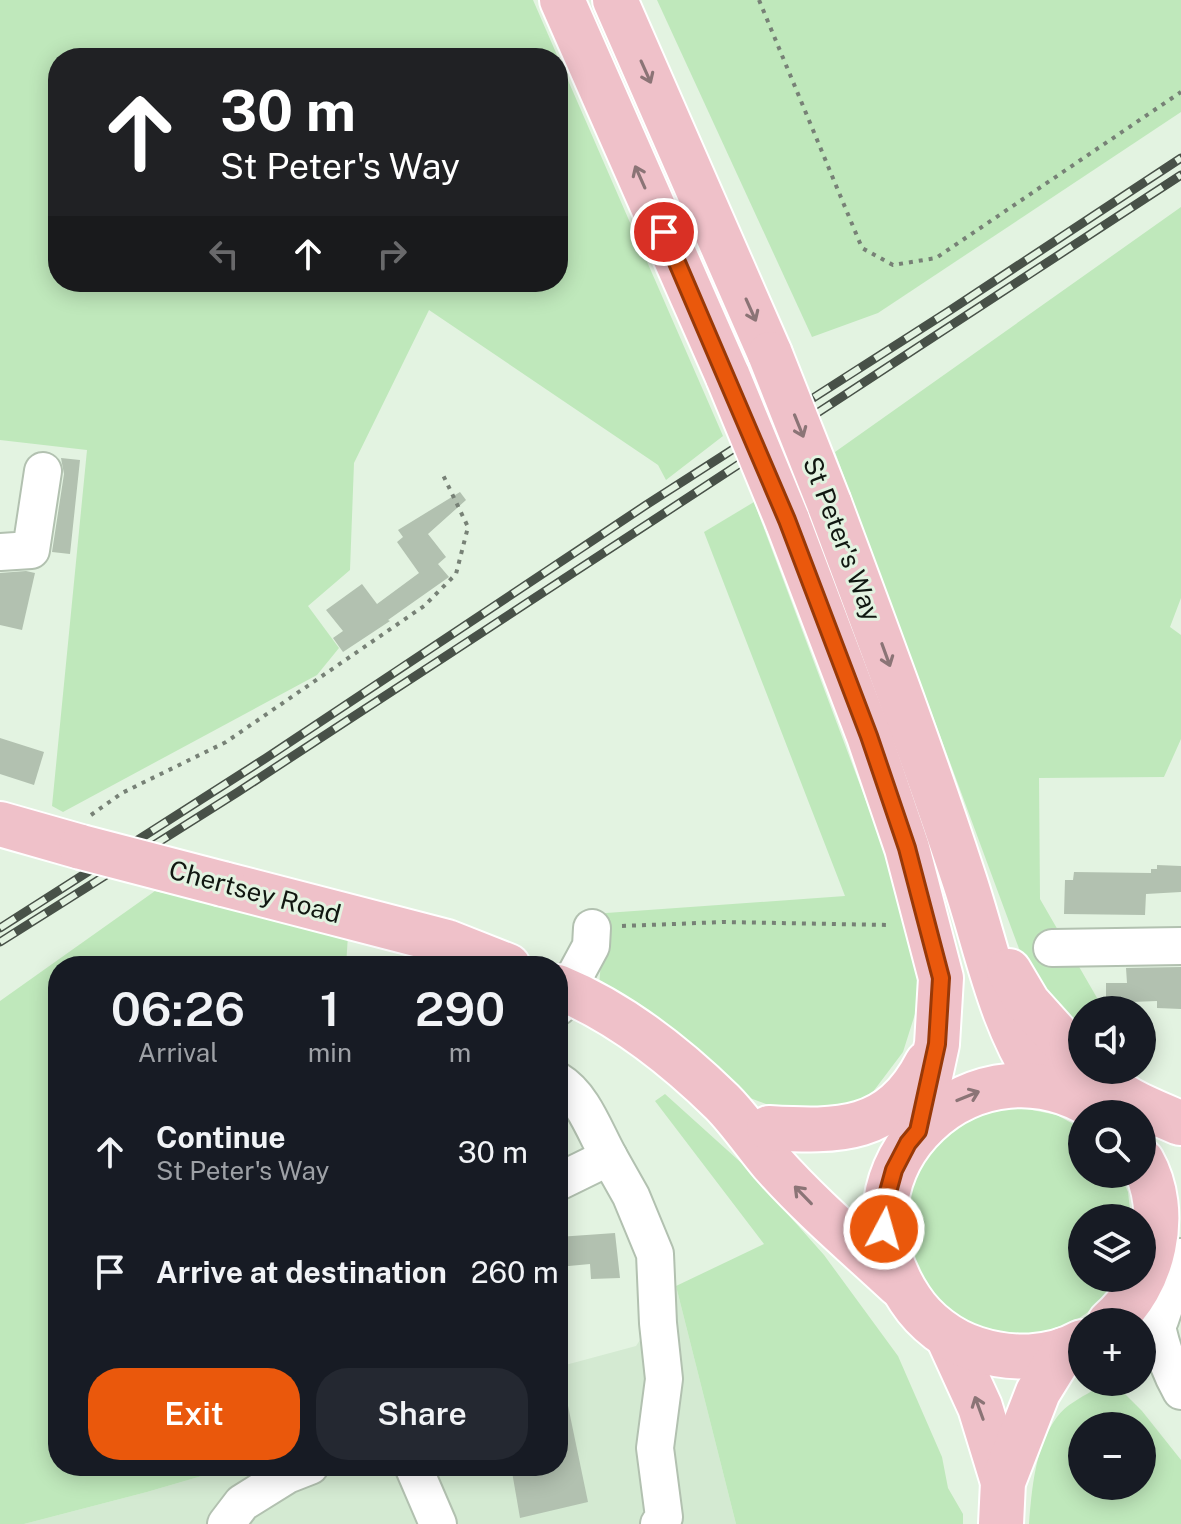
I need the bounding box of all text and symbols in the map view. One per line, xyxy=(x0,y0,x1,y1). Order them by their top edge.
one-way arrow xyxy=(640,59,655,83)
text: 30 m xyxy=(220,78,356,144)
icon: ahead xyxy=(88,80,192,184)
text: St Peter's Way xyxy=(220,145,460,187)
one-way arrow xyxy=(632,165,647,190)
pin xyxy=(630,198,698,266)
icon: arrive xyxy=(642,210,686,254)
icon: left xyxy=(202,232,246,276)
icon: ahead xyxy=(286,232,330,276)
icon: right xyxy=(370,232,414,276)
one-way arrow xyxy=(744,297,759,321)
one-way arrow xyxy=(793,413,807,438)
street label: St Peter's Way xyxy=(797,452,888,625)
one-way arrow xyxy=(880,642,894,667)
street label: Chertsey Road xyxy=(166,854,345,929)
text: 06:26 xyxy=(111,980,245,1037)
text: 1 xyxy=(320,980,340,1037)
text: 290 xyxy=(415,980,505,1037)
map controls xyxy=(1068,996,1156,1500)
button: sound xyxy=(1068,996,1156,1084)
text: Arrival xyxy=(138,1037,218,1068)
text: min xyxy=(308,1037,352,1068)
text: m xyxy=(449,1037,471,1068)
one-way arrow xyxy=(955,1087,980,1102)
button: search xyxy=(1068,1100,1156,1188)
text: Continue xyxy=(156,1119,286,1155)
icon: ahead xyxy=(88,1130,132,1174)
text: 30 m xyxy=(458,1134,528,1170)
text: St Peter's Way xyxy=(156,1155,329,1186)
one-way arrow xyxy=(794,1185,813,1205)
position arrow xyxy=(842,1187,926,1271)
button: layers xyxy=(1068,1204,1156,1292)
icon: arrive xyxy=(88,1250,132,1294)
text: Arrive at destination xyxy=(156,1254,447,1290)
text: 260 m xyxy=(471,1254,559,1290)
button: + xyxy=(1068,1308,1156,1396)
button: Exit xyxy=(88,1368,300,1460)
button: Share xyxy=(316,1368,528,1460)
one-way arrow xyxy=(971,1396,985,1421)
button: − xyxy=(1068,1412,1156,1500)

